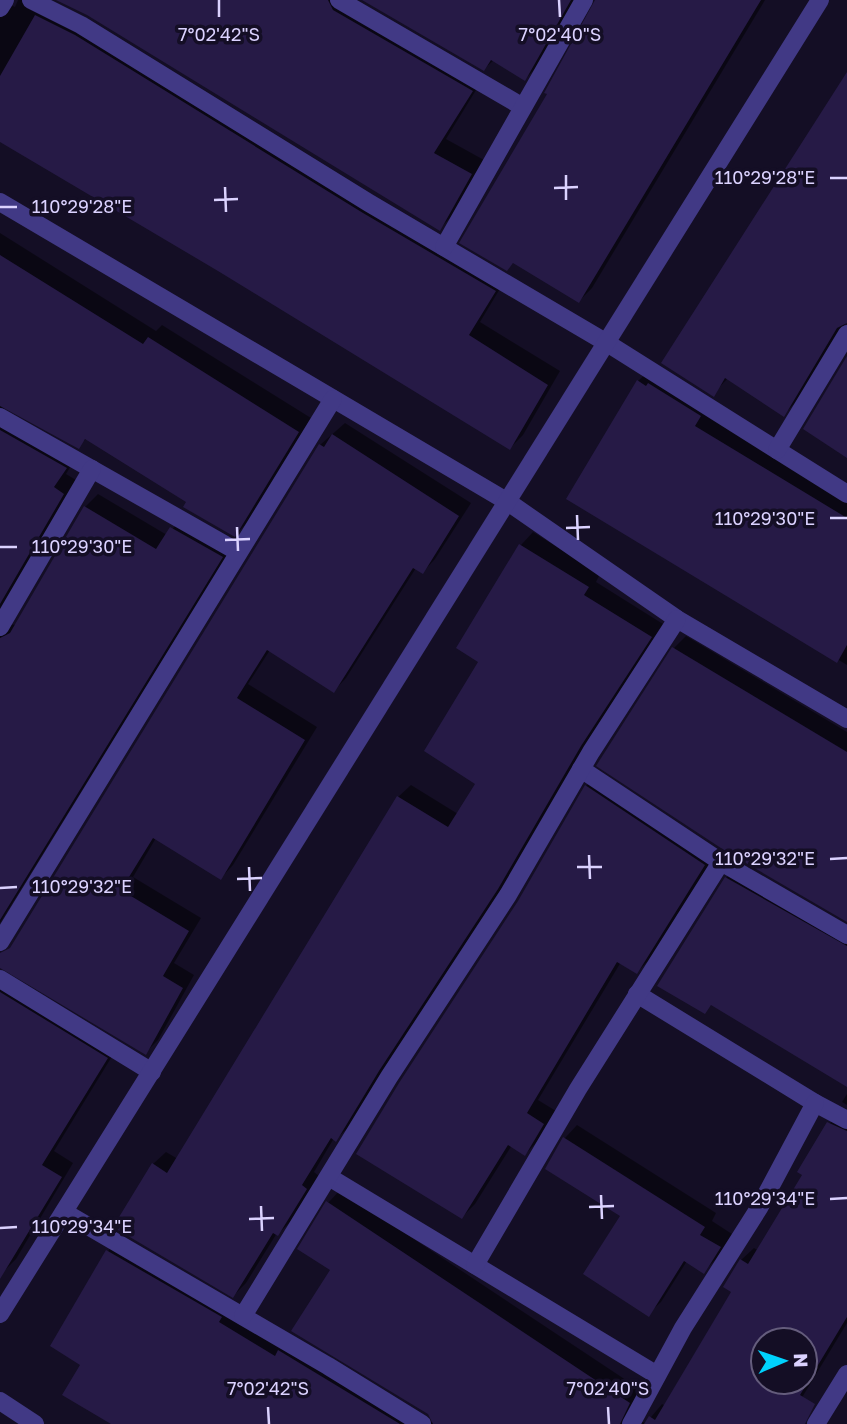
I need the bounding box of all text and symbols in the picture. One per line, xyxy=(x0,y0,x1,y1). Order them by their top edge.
text: 7°02'42"S xyxy=(178,23,260,45)
text: 7°02'40"S xyxy=(519,23,601,45)
text: 110°29'28"E xyxy=(715,166,815,188)
text: 110°29'28"E xyxy=(32,195,132,217)
text: 110°29'30"E xyxy=(715,507,815,529)
text: 110°29'30"E xyxy=(32,535,132,557)
text: 110°29'32"E xyxy=(715,847,815,869)
text: 110°29'32"E xyxy=(32,875,132,897)
text: 110°29'34"E xyxy=(715,1187,815,1209)
text: 110°29'34"E xyxy=(32,1215,132,1237)
north arrow xyxy=(749,1326,819,1396)
text: N xyxy=(790,1353,813,1368)
text: 7°02'42"S xyxy=(227,1377,309,1399)
text: 7°02'40"S xyxy=(567,1377,649,1399)

